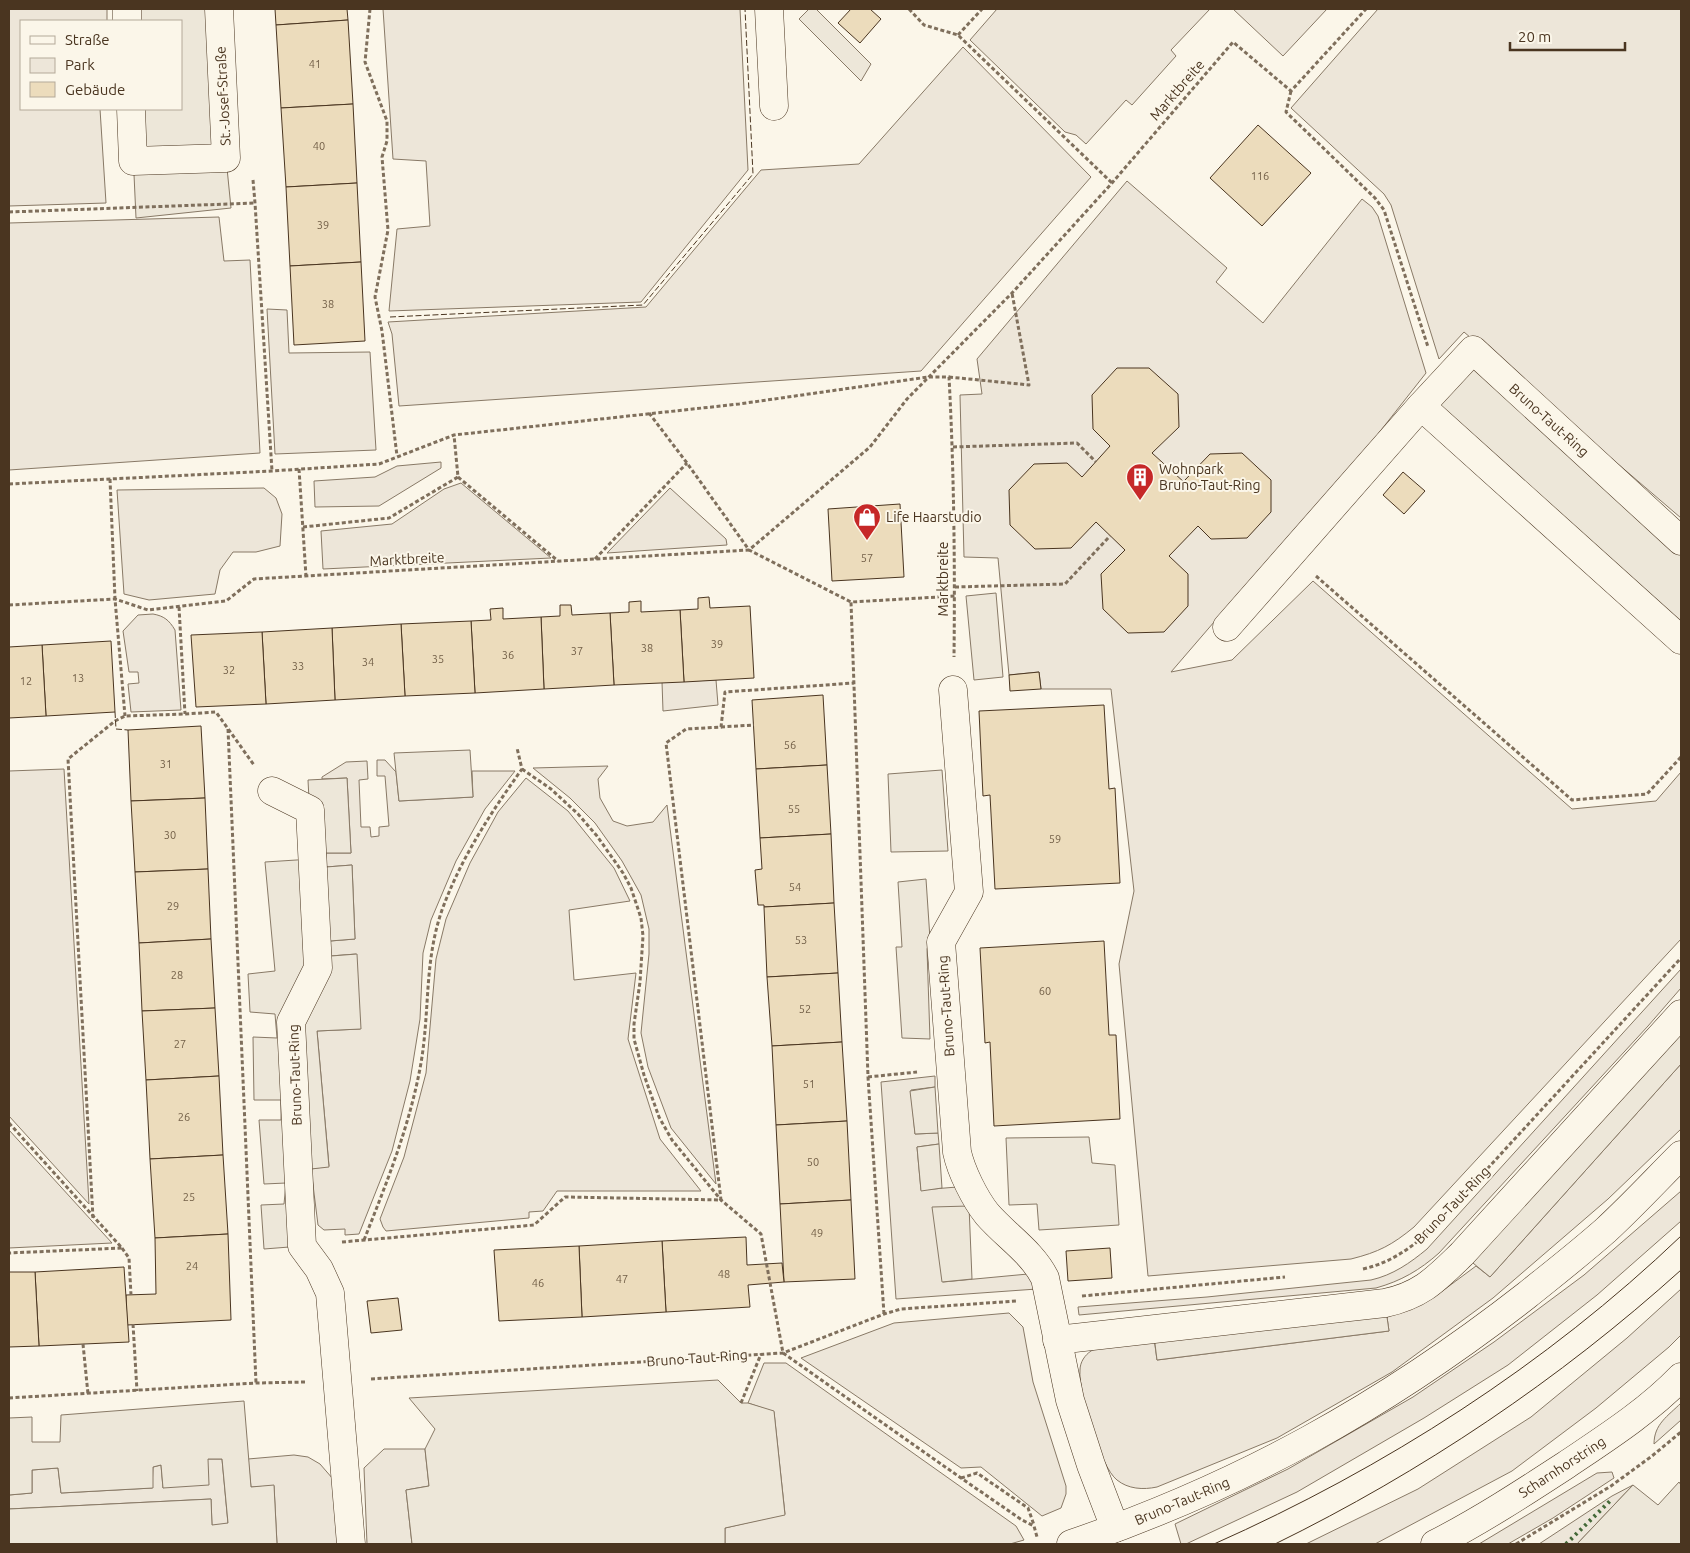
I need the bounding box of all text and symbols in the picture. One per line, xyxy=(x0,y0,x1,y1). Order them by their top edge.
legend xyxy=(20,20,182,110)
scale bar xyxy=(1510,20,1625,52)
text: 20 m xyxy=(1518,28,1551,45)
text: Straße xyxy=(65,31,109,48)
street label: St.-Josef-Straße xyxy=(212,46,234,146)
text: Park xyxy=(65,56,95,73)
street label: Marktbreite xyxy=(1146,56,1208,124)
house number: 41 xyxy=(309,58,321,70)
text: Gebäude xyxy=(65,81,125,98)
house number: 40 xyxy=(313,140,325,152)
house number: 116 xyxy=(1251,170,1269,182)
house number: 39 xyxy=(317,219,329,231)
house number: 38 xyxy=(322,298,334,310)
street label: Bruno-Taut-Ring xyxy=(1506,380,1592,460)
place label: Wohnpark Bruno-Taut-Ring xyxy=(1159,461,1261,493)
building icon: Wohnpark Bruno-Taut-Ring xyxy=(1125,462,1155,501)
shop icon: Life Haarstudio xyxy=(852,502,882,541)
place label: Life Haarstudio xyxy=(886,509,982,525)
street label: Marktbreite xyxy=(935,541,951,617)
street label: Marktbreite xyxy=(369,549,445,569)
house number: 57 xyxy=(861,552,873,564)
house number: 39 xyxy=(711,638,723,650)
house number: 38 xyxy=(641,642,653,654)
house number: 37 xyxy=(571,645,583,657)
house number: 36 xyxy=(502,649,514,661)
house number: 35 xyxy=(432,653,444,665)
house number: 34 xyxy=(362,656,374,668)
house number: 33 xyxy=(292,660,304,672)
house number: 32 xyxy=(223,664,235,676)
house number: 13 xyxy=(72,672,84,684)
house number: 12 xyxy=(20,675,32,687)
house number: 56 xyxy=(784,739,796,751)
house number: 31 xyxy=(160,758,172,770)
house number: 55 xyxy=(788,803,800,815)
house number: 30 xyxy=(164,829,176,841)
house number: 59 xyxy=(1049,833,1061,845)
house number: 54 xyxy=(789,881,801,893)
house number: 29 xyxy=(167,900,179,912)
house number: 53 xyxy=(795,934,807,946)
street label: Bruno-Taut-Ring xyxy=(934,955,958,1057)
house number: 28 xyxy=(171,969,183,981)
house number: 60 xyxy=(1039,985,1051,997)
house number: 52 xyxy=(799,1003,811,1015)
street label: Bruno-Taut-Ring xyxy=(285,1024,305,1126)
house number: 27 xyxy=(174,1038,186,1050)
house number: 51 xyxy=(803,1078,815,1090)
house number: 26 xyxy=(178,1111,190,1123)
house number: 50 xyxy=(807,1156,819,1168)
street label: Bruno-Taut-Ring xyxy=(1411,1163,1493,1247)
house number: 25 xyxy=(183,1191,195,1203)
house number: 49 xyxy=(811,1227,823,1239)
house number: 24 xyxy=(186,1260,198,1272)
house number: 48 xyxy=(718,1268,730,1280)
house number: 47 xyxy=(616,1273,628,1285)
house number: 46 xyxy=(532,1277,544,1289)
street label: Bruno-Taut-Ring xyxy=(646,1346,748,1370)
street label: Scharnhorstring xyxy=(1516,1433,1608,1501)
street label: Bruno-Taut-Ring xyxy=(1132,1474,1232,1528)

